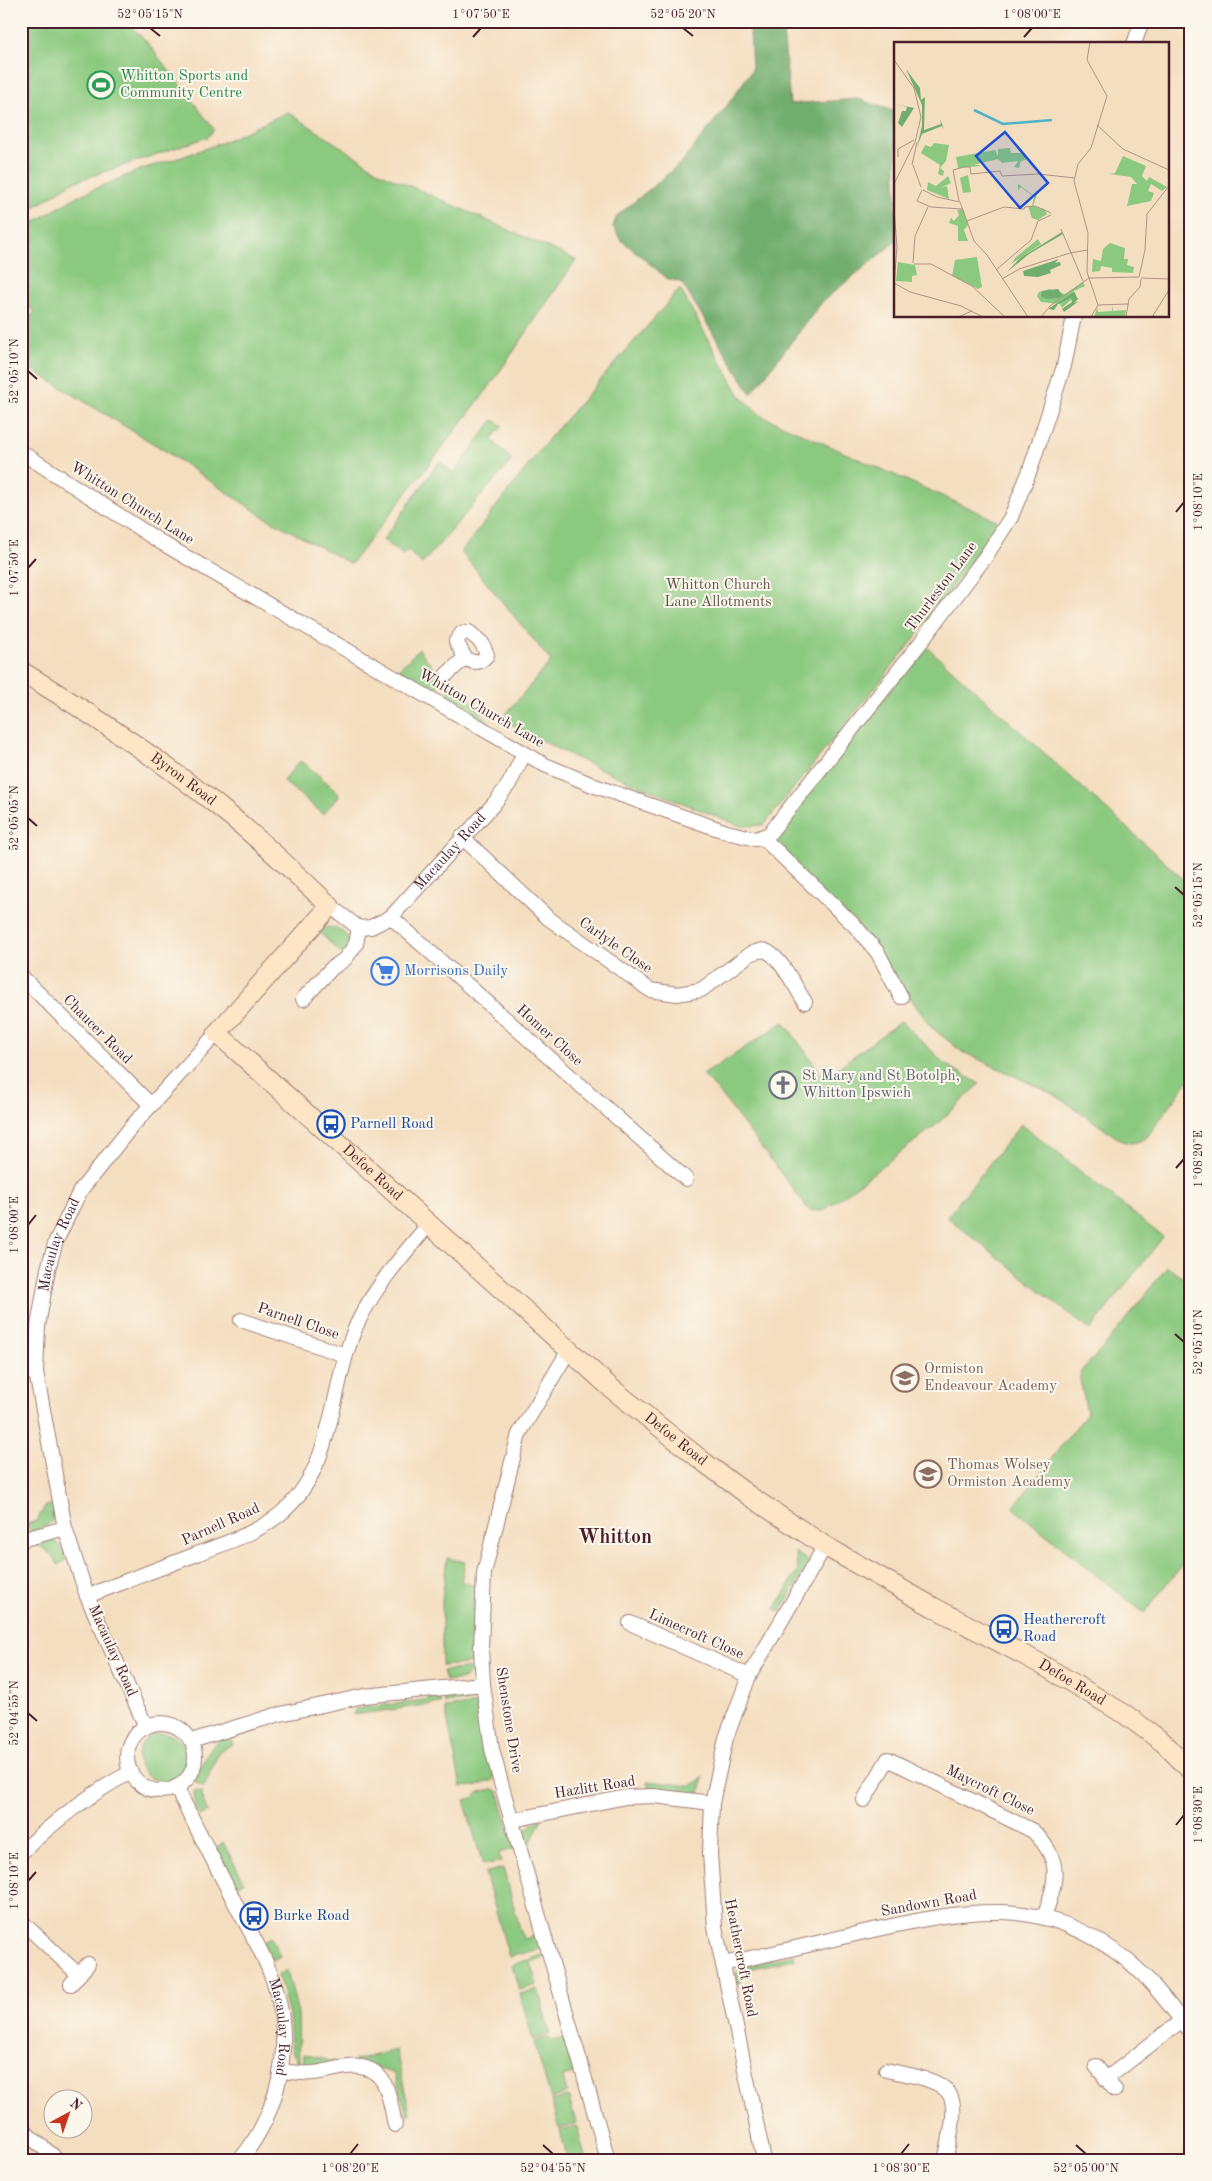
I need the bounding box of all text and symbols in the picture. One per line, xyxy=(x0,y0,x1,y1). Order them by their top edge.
text: 52°05'15"N xyxy=(117,8,183,21)
text: 1°07'50"E xyxy=(452,8,510,21)
text: 52°05'20"N xyxy=(650,8,716,21)
text: 1°08'00"E xyxy=(1003,9,1061,21)
inset map xyxy=(894,42,1170,318)
place label: Whitton Sports and Community Centre xyxy=(120,69,249,101)
sports icon: Whitton Sports and Community Centre xyxy=(86,70,116,100)
text: 52°05'10"N xyxy=(8,338,21,404)
street label: Whitton Church Lane xyxy=(68,460,196,548)
text: 1°08'10"E xyxy=(1193,473,1205,531)
text: 1°07'50"E xyxy=(8,539,21,597)
street label: Thurleston Lane xyxy=(904,539,981,635)
park label: Whitton Church Lane Allotments xyxy=(664,578,772,610)
street label: Whitton Church Lane xyxy=(416,667,546,751)
street label: Byron Road xyxy=(147,750,219,809)
text: 52°05'05"N xyxy=(8,785,21,851)
street label: Macaulay Road xyxy=(412,810,489,893)
text: 52°05'15"N xyxy=(1192,862,1205,928)
street label: Carlyle Close xyxy=(576,915,654,977)
supermarket icon: Morrisons Daily xyxy=(370,956,400,986)
place label: Morrisons Daily xyxy=(404,964,508,979)
street label: Chaucer Road xyxy=(60,993,135,1068)
street label: Homer Close xyxy=(513,1003,585,1070)
place label: St Mary and St Botolph, Whitton Ipswich xyxy=(802,1069,960,1101)
church icon: St Mary and St Botolph, Whitton Ipswich xyxy=(768,1070,798,1100)
bus stop icon: Parnell Road xyxy=(316,1109,346,1139)
place label: Parnell Road xyxy=(350,1117,434,1132)
text: 1°08'20"E xyxy=(1193,1130,1205,1188)
street label: Defoe Road xyxy=(339,1142,405,1204)
text: 1°08'00"E xyxy=(9,1196,21,1254)
street label: Macaulay Road xyxy=(37,1196,83,1293)
street label: Parnell Close xyxy=(255,1301,341,1343)
text: 52°05'10"N xyxy=(1192,1309,1205,1375)
place label: Ormiston Endeavour Academy xyxy=(924,1362,1057,1394)
school or university icon: Ormiston Endeavour Academy xyxy=(890,1363,920,1393)
street label: Defoe Road xyxy=(641,1410,710,1469)
place label: Thomas Wolsey Ormiston Academy xyxy=(947,1458,1071,1490)
school or university icon: Thomas Wolsey Ormiston Academy xyxy=(913,1459,943,1489)
street label: Parnell Road xyxy=(180,1501,262,1549)
district label: Whitton xyxy=(578,1528,652,1548)
street label: Macaulay Road xyxy=(85,1603,139,1699)
street label: Limecroft Close xyxy=(646,1607,746,1663)
place label: Heathercroft Road xyxy=(1023,1613,1106,1645)
bus stop icon: Heathercroft Road xyxy=(989,1614,1019,1644)
street label: Defoe Road xyxy=(1036,1657,1108,1709)
street label: Shenstone Drive xyxy=(492,1666,524,1774)
text: 52°04'55"N xyxy=(8,1680,21,1746)
street label: Maycroft Close xyxy=(943,1763,1037,1819)
street label: Hazlitt Road xyxy=(553,1774,637,1802)
text: 1°08'30"E xyxy=(1193,1786,1205,1844)
text: 1°08'10"E xyxy=(9,1852,21,1910)
street label: Sandown Road xyxy=(880,1888,978,1920)
street label: Heathercroft Road xyxy=(721,1897,759,2019)
bus stop icon: Burke Road xyxy=(239,1901,269,1931)
place label: Burke Road xyxy=(273,1909,350,1924)
street label: Macaulay Road xyxy=(266,1976,291,2077)
north arrow xyxy=(42,2088,92,2138)
text: N xyxy=(67,2096,85,2114)
text: 52°04'55"N xyxy=(520,2162,586,2175)
text: 52°05'00"N xyxy=(1053,2162,1119,2175)
text: 1°08'20"E xyxy=(321,2163,379,2175)
text: 1°08'30"E xyxy=(872,2163,930,2175)

